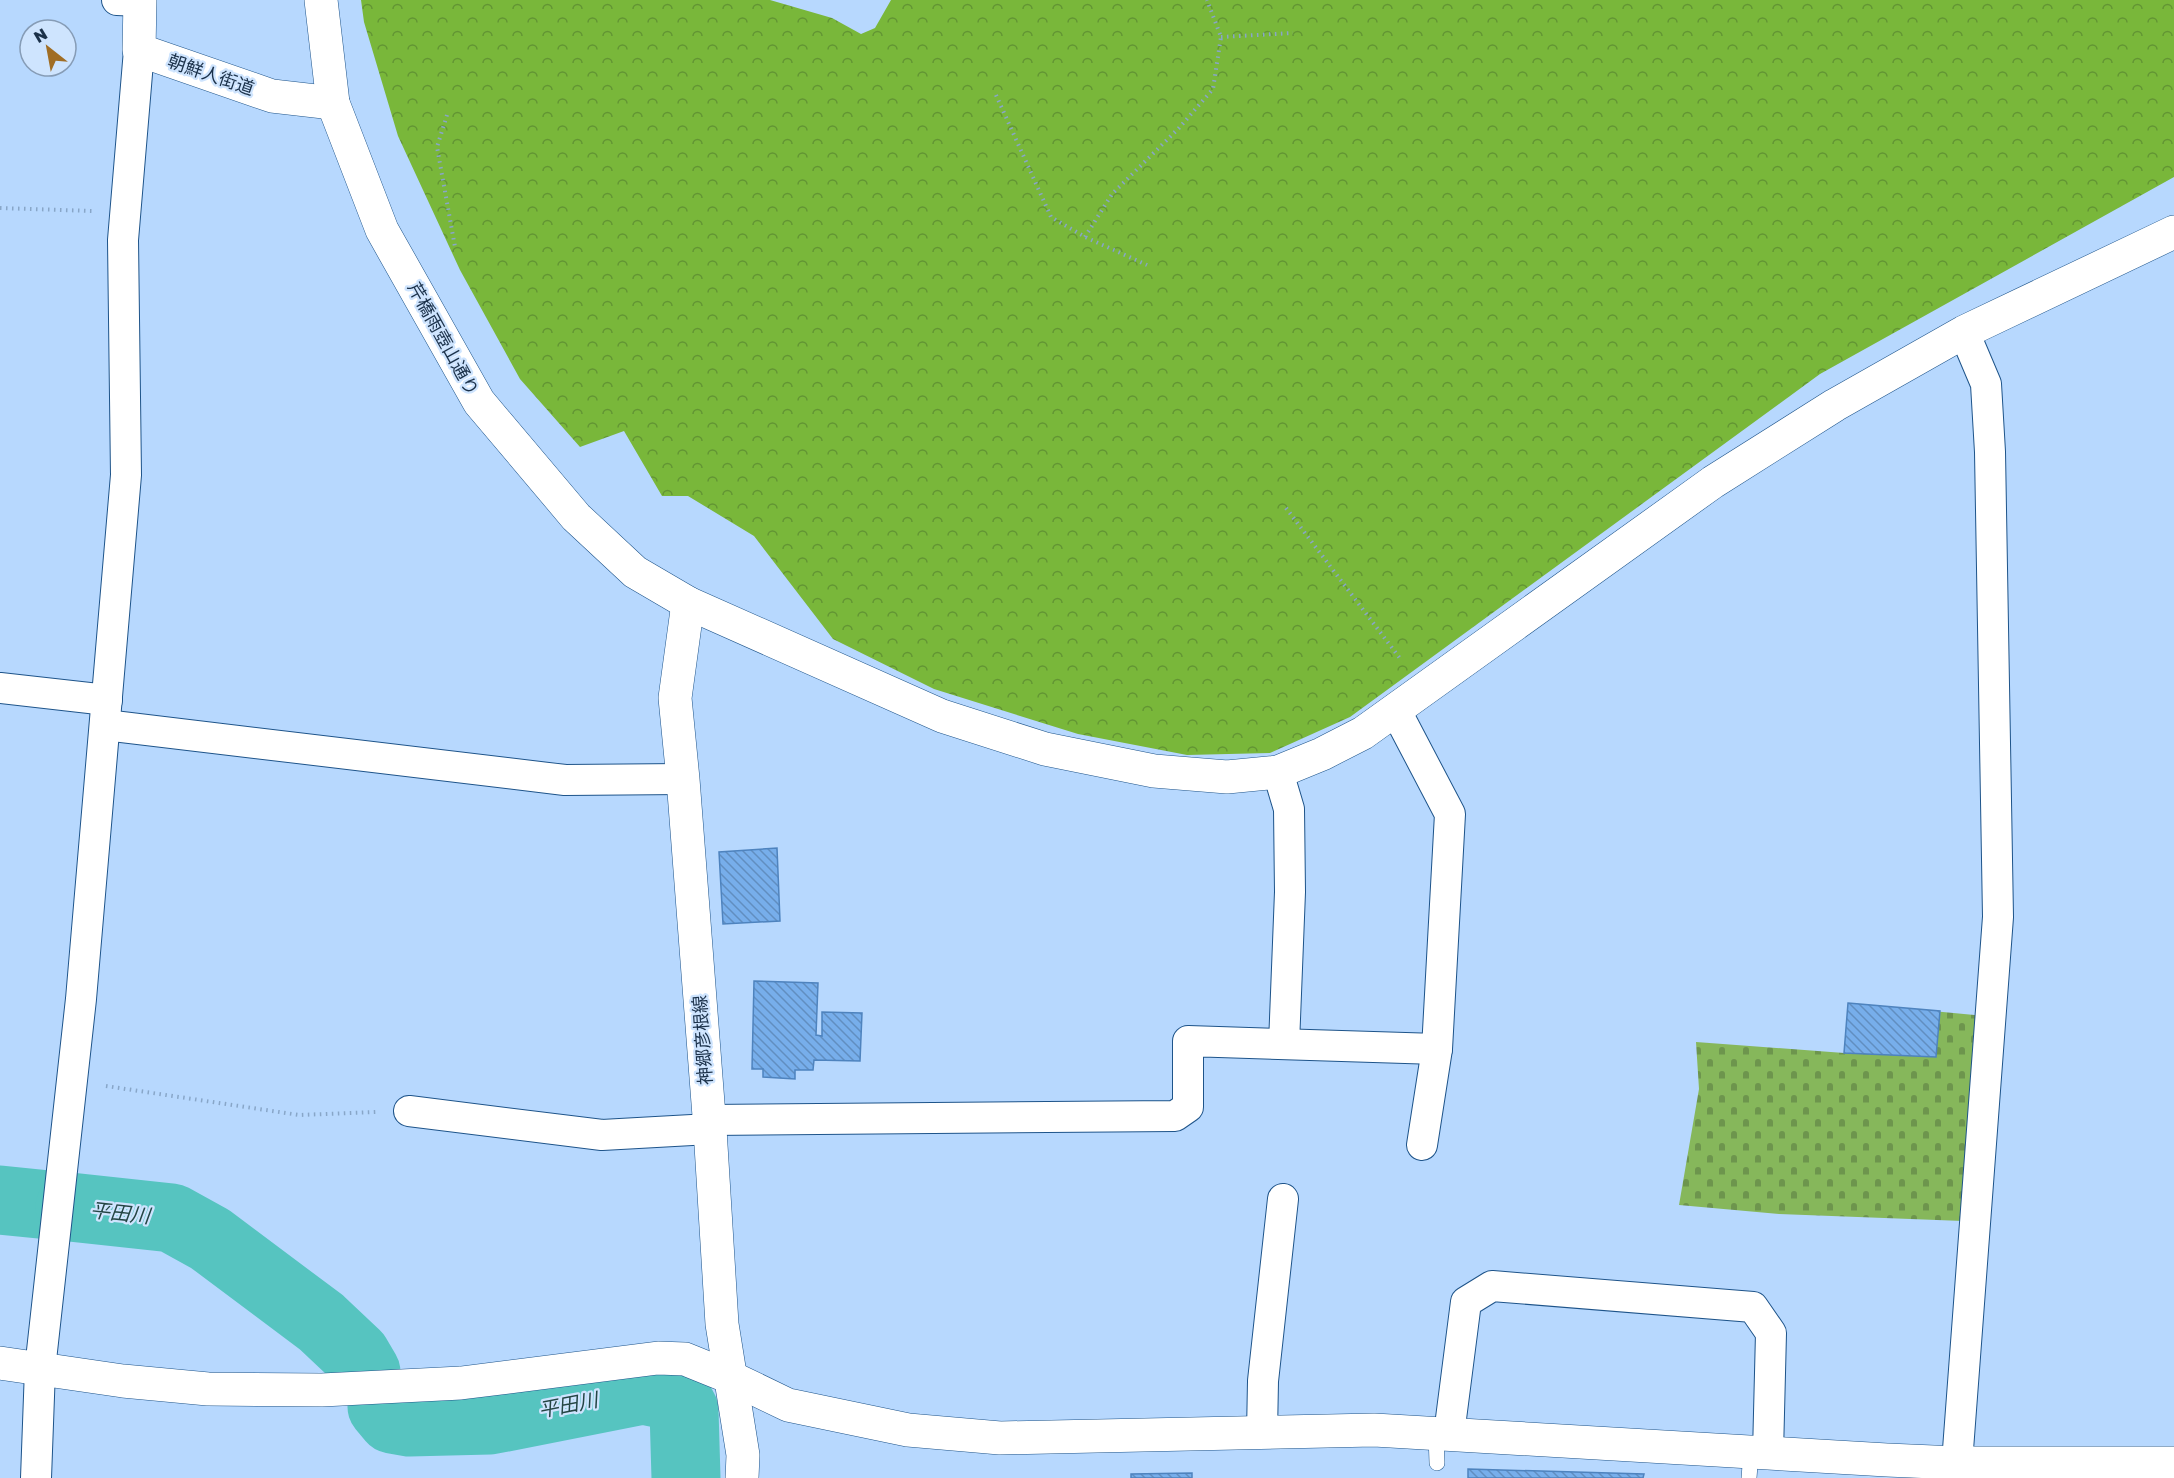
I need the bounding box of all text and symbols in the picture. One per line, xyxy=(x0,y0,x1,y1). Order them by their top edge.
north arrow xyxy=(18,18,78,78)
text: N xyxy=(30,23,51,47)
street label: 朝鮮人街道 xyxy=(165,49,257,99)
street label: 芹橋雨壺山通り xyxy=(404,278,484,399)
street label: 神郷彦根線 xyxy=(688,994,716,1086)
water label: 平田川 xyxy=(89,1197,153,1227)
water label: 平田川 xyxy=(536,1386,602,1422)

